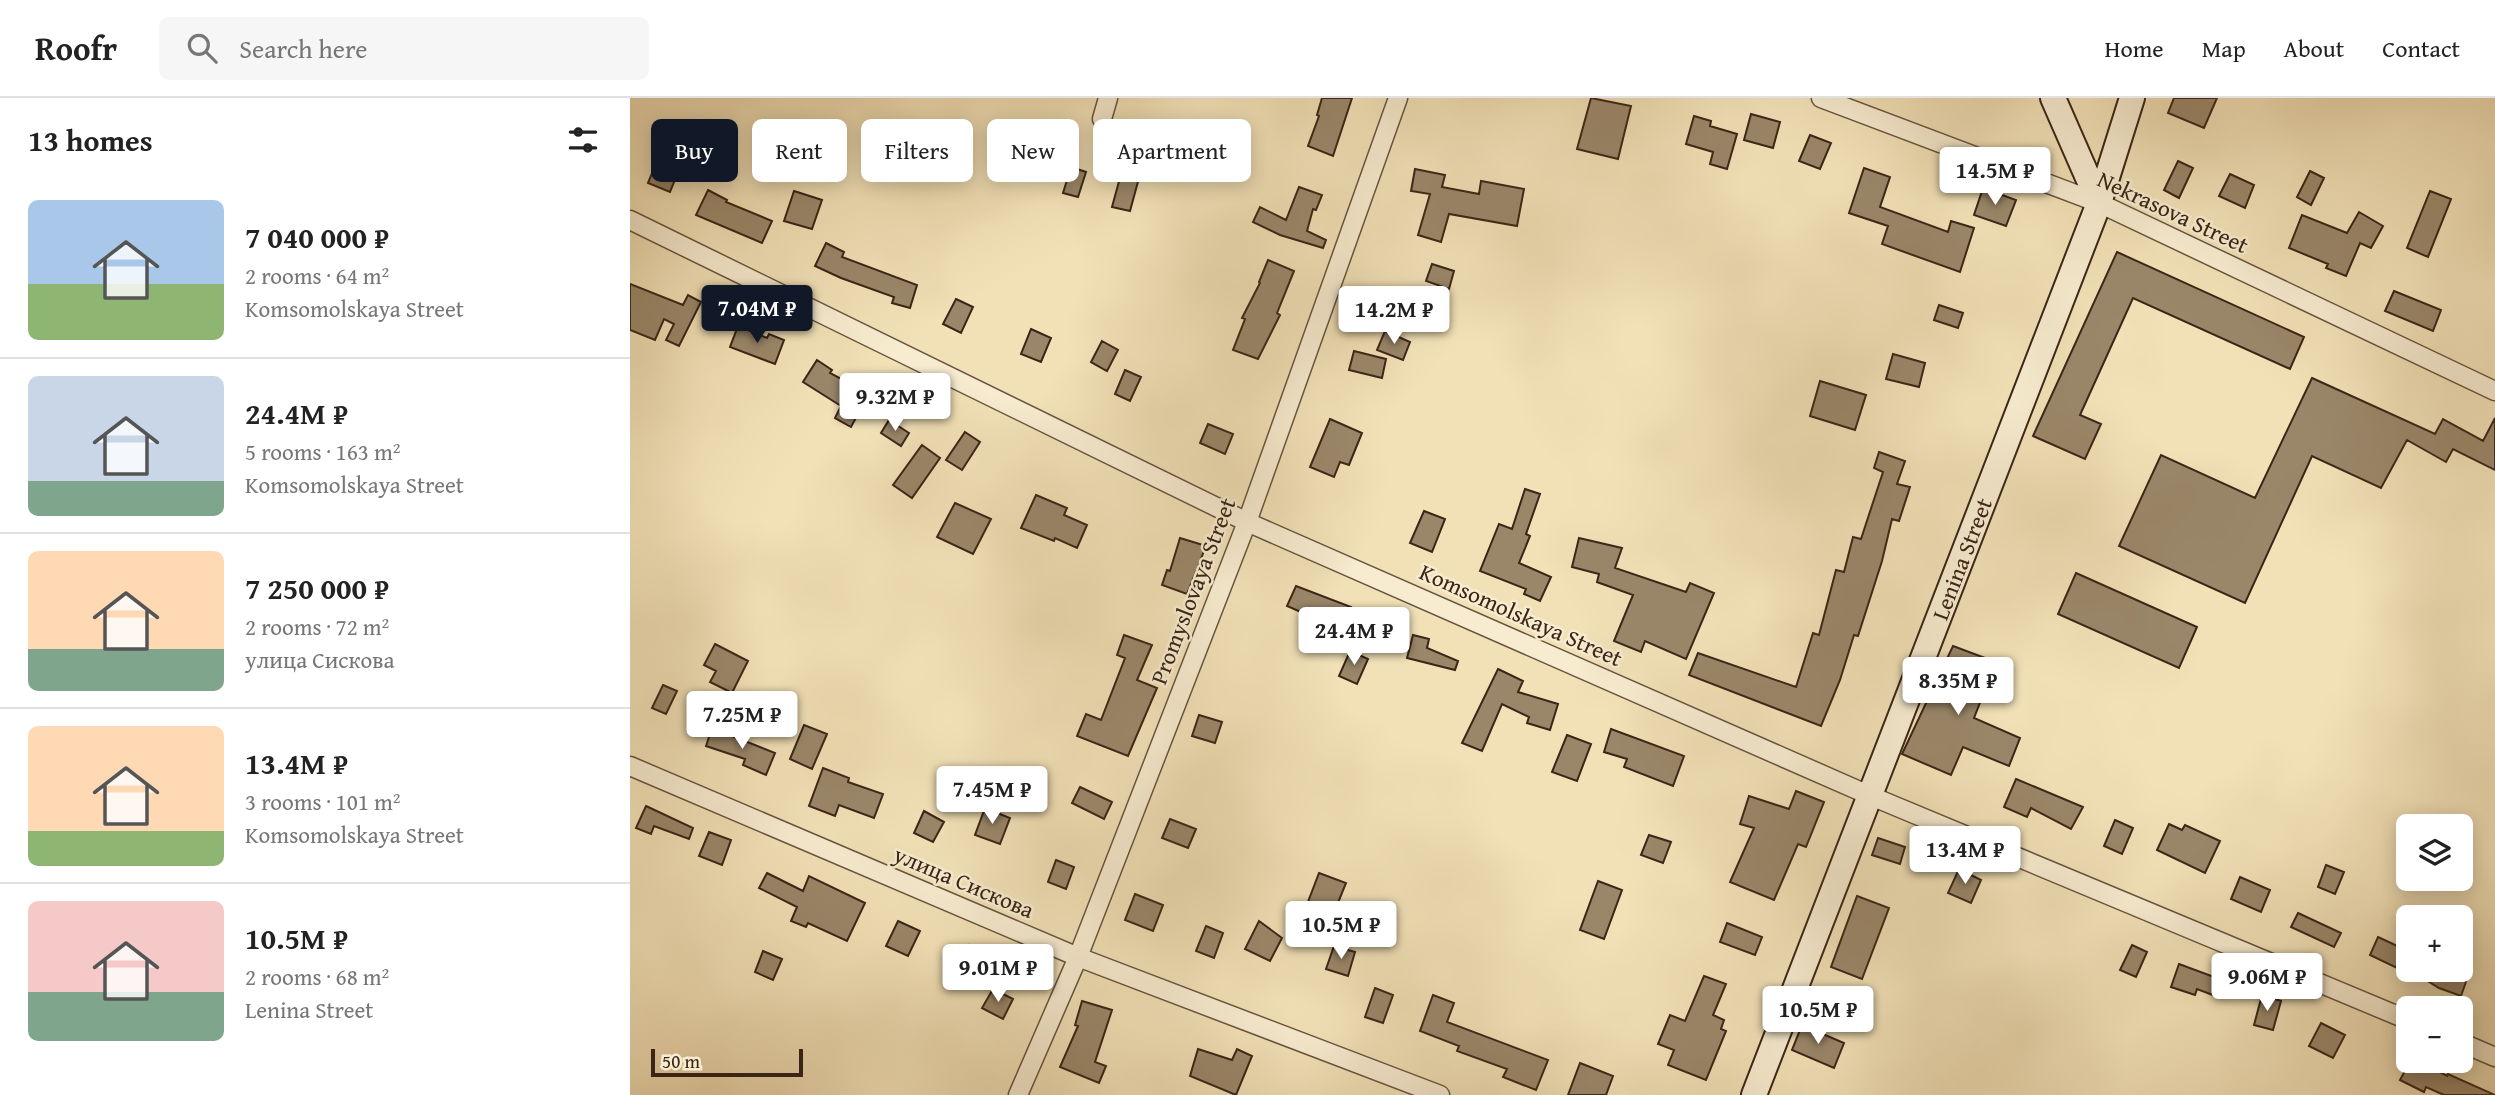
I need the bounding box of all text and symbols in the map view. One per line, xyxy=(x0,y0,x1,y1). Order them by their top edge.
search box xyxy=(159,17,649,80)
text: Roofr xyxy=(35,24,117,72)
icon: search xyxy=(183,29,221,67)
text: Search here xyxy=(239,29,368,68)
text: Home xyxy=(2105,31,2164,66)
text: Map xyxy=(2202,31,2246,66)
text: About xyxy=(2284,31,2344,66)
text: Contact xyxy=(2382,31,2460,66)
text: 13 homes xyxy=(28,118,153,162)
chip: Buy xyxy=(651,119,738,182)
chip: Rent xyxy=(752,119,847,182)
chip: Filters xyxy=(861,119,973,182)
chip: New xyxy=(987,119,1079,182)
chip: Apartment xyxy=(1093,119,1251,182)
icon: filters xyxy=(564,121,602,159)
pin: 14.5M ₽ xyxy=(1930,148,2060,207)
text: 14.5M ₽ xyxy=(1955,153,2035,186)
street label: Nekrasova Street xyxy=(2092,162,2254,261)
text: 7 040 000 ₽ xyxy=(245,215,389,259)
icon: home xyxy=(84,228,168,312)
text: 2 rooms · 64 m² xyxy=(245,259,389,292)
pin: 7.04M ₽ xyxy=(692,286,822,345)
pin: 14.2M ₽ xyxy=(1329,286,1459,346)
text: 7.04M ₽ xyxy=(717,291,797,324)
text: Komsomolskaya Street xyxy=(245,292,464,325)
text: 14.2M ₽ xyxy=(1354,292,1434,325)
pin: 9.32M ₽ xyxy=(830,374,960,433)
text: 9.32M ₽ xyxy=(855,379,935,412)
text: 24.4M ₽ xyxy=(245,391,348,435)
icon: home xyxy=(84,404,168,488)
text: 5 rooms · 163 m² xyxy=(245,435,400,468)
text: Komsomolskaya Street xyxy=(245,468,464,501)
street label: Promyslovaya Street xyxy=(1142,493,1243,689)
street label: Lenina Street xyxy=(1923,493,2000,625)
street label: Komsomolskaya Street xyxy=(1415,555,1628,674)
text: 7 250 000 ₽ xyxy=(245,566,389,610)
icon: home xyxy=(84,579,168,663)
pin: 24.4M ₽ xyxy=(1289,608,1419,667)
text: 2 rooms · 72 m² xyxy=(245,610,389,643)
text: 24.4M ₽ xyxy=(1314,613,1394,646)
text: улица Сискова xyxy=(245,643,394,676)
pin: 8.35M ₽ xyxy=(1893,658,2023,717)
text: 8.35M ₽ xyxy=(1918,663,1998,696)
pin: 7.25M ₽ xyxy=(677,692,807,751)
text: 7.25M ₽ xyxy=(702,697,782,730)
text: 13.4M ₽ xyxy=(245,741,348,785)
icon: home xyxy=(84,754,168,838)
pin: 7.45M ₽ xyxy=(927,766,1057,826)
text: 7.45M ₽ xyxy=(952,772,1032,805)
text: 3 rooms · 101 m² xyxy=(245,785,400,818)
map controls xyxy=(2396,814,2473,1073)
button: layers xyxy=(2396,814,2473,891)
text: Komsomolskaya Street xyxy=(245,818,464,851)
pin: 13.4M ₽ xyxy=(1900,826,2030,886)
text: 13.4M ₽ xyxy=(1925,832,2005,865)
street label: улица Сискова xyxy=(888,837,1039,926)
pin: 10.5M ₽ xyxy=(1276,902,1406,961)
button: + xyxy=(2396,905,2473,982)
text: 10.5M ₽ xyxy=(1301,907,1381,940)
text: 10.5M ₽ xyxy=(245,916,348,960)
icon: home xyxy=(84,929,168,1013)
pin: 9.01M ₽ xyxy=(933,944,1063,1004)
text: 9.01M ₽ xyxy=(958,950,1038,983)
pin: 9.06M ₽ xyxy=(2202,954,2332,1013)
text: 9.06M ₽ xyxy=(2227,959,2307,992)
text: 2 rooms · 68 m² xyxy=(245,960,389,993)
pin: 10.5M ₽ xyxy=(1753,986,1883,1046)
text: 10.5M ₽ xyxy=(1778,992,1858,1025)
text: Lenina Street xyxy=(245,993,373,1026)
button: − xyxy=(2396,996,2473,1073)
scale bar xyxy=(651,1046,803,1078)
text: 50 m xyxy=(662,1047,700,1075)

